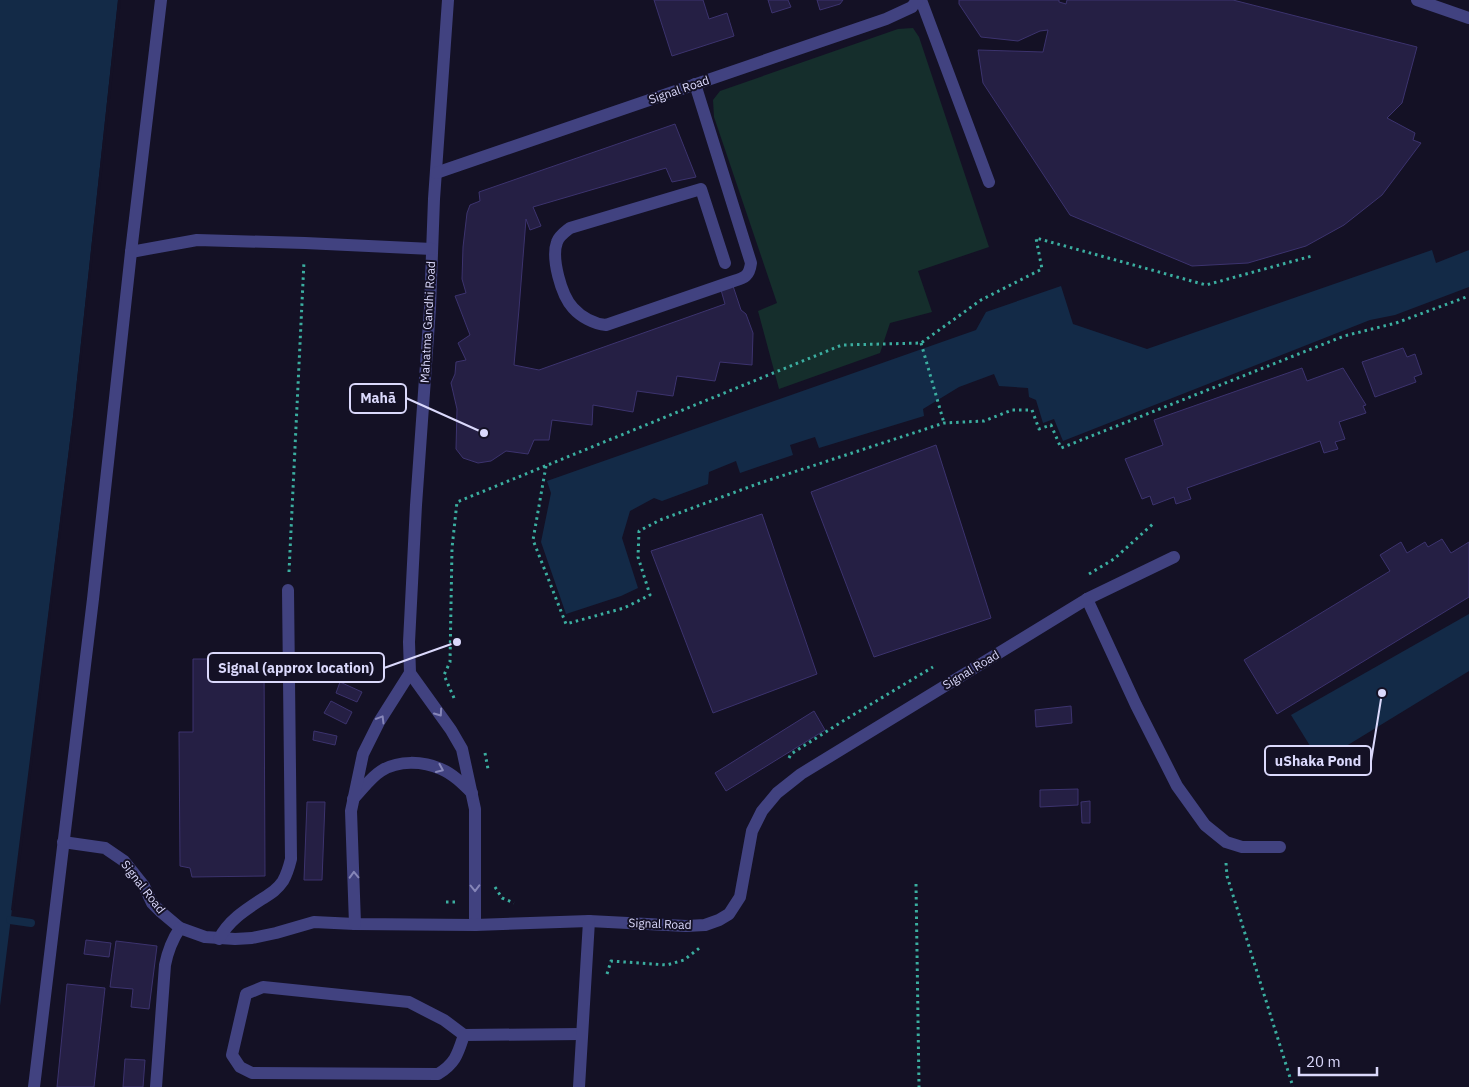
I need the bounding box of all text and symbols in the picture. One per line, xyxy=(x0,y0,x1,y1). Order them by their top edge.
street label: Signal Road xyxy=(647,72,711,107)
street label: Mahatma Gandhi Road xyxy=(417,261,438,383)
callout: Mahā xyxy=(350,384,406,413)
text: Mahā xyxy=(360,389,396,407)
street label: Signal Road xyxy=(940,647,1002,692)
callout: Signal (approx location) xyxy=(208,653,384,682)
text: Signal (approx location) xyxy=(218,659,374,677)
one-way arrow xyxy=(433,707,442,717)
one-way arrow xyxy=(375,715,385,724)
callout: uShaka Pond xyxy=(1265,746,1371,775)
text: uShaka Pond xyxy=(1275,752,1361,770)
one-way arrow xyxy=(435,763,444,773)
street label: Signal Road xyxy=(118,857,169,916)
one-way arrow xyxy=(348,871,359,879)
one-way arrow xyxy=(470,884,480,892)
street label: Signal Road xyxy=(628,915,692,932)
scale bar xyxy=(1299,1044,1376,1076)
text: 20 m xyxy=(1306,1052,1341,1071)

